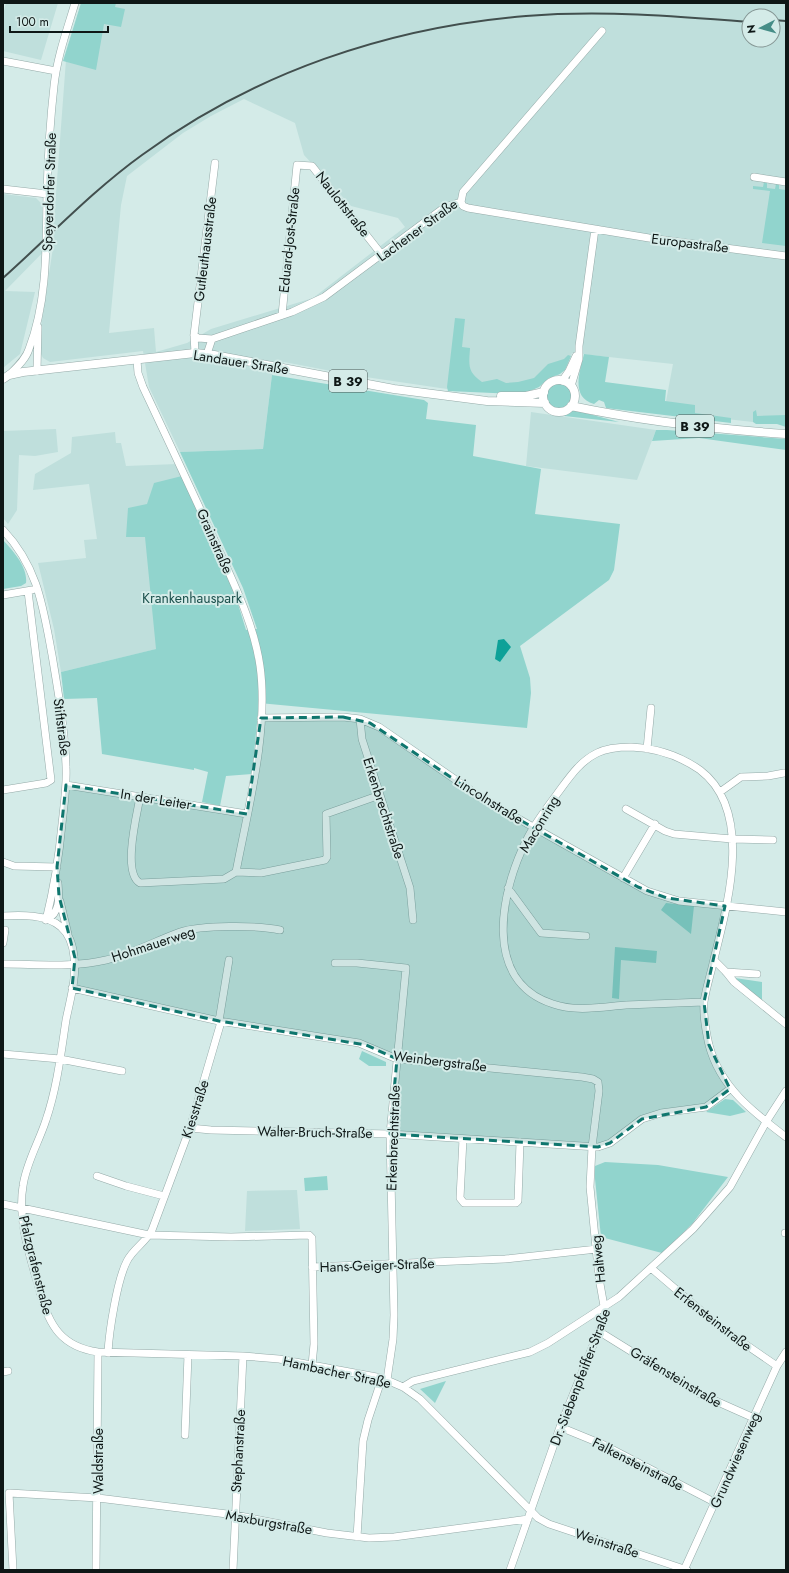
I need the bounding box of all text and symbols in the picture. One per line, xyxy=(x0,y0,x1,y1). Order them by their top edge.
scale bar xyxy=(10,8,108,34)
north arrow xyxy=(741,8,781,48)
text: 100 m xyxy=(16,13,49,31)
text: N xyxy=(743,24,759,34)
street label: Speyerdorfer Straße xyxy=(37,132,61,252)
street label: Naulottstraße xyxy=(311,167,375,241)
street label: Eduard-Jost-Straße xyxy=(274,186,304,294)
street label: Lachener Straße xyxy=(372,194,462,266)
street label: Gutleuthausstraße xyxy=(189,195,221,303)
street label: Europastraße xyxy=(650,228,730,258)
street label: Landauer Straße xyxy=(192,345,290,379)
road number: B 39 xyxy=(329,370,367,392)
road number: B 39 xyxy=(676,415,714,437)
street label: Grainstraße xyxy=(192,505,238,577)
park label: Krankenhauspark xyxy=(142,588,243,608)
street label: Stiftstraße xyxy=(49,697,75,757)
street label: Erkenbrechtstraße xyxy=(358,755,410,861)
street label: Lincolnstraße xyxy=(451,771,527,829)
street label: In der Leiter xyxy=(119,784,193,815)
street label: Maconring xyxy=(514,792,564,856)
street label: Hohmauerweg xyxy=(109,921,197,967)
street label: Weinbergstraße xyxy=(392,1045,488,1077)
street label: Kiesstraße xyxy=(176,1077,214,1141)
street label: Erkenbrechtstraße xyxy=(381,1085,405,1191)
street label: Walter-Bruch-Straße xyxy=(257,1121,373,1143)
street label: Pfalzgrafenstraße xyxy=(14,1213,58,1317)
street label: Haltweg xyxy=(586,1234,610,1284)
street label: Hans-Geiger-Straße xyxy=(319,1253,435,1277)
street label: Erfensteinstraße xyxy=(670,1282,756,1356)
street label: Dr.-Siebenpfeiffer-Straße xyxy=(545,1306,615,1448)
street label: Gräfensteinstraße xyxy=(626,1342,726,1412)
street label: Hambacher Straße xyxy=(281,1351,393,1393)
street label: Stephanstraße xyxy=(226,1409,250,1493)
street label: Grundwiesenweg xyxy=(705,1409,765,1511)
street label: Waldstraße xyxy=(88,1428,108,1494)
street label: Falkensteinstraße xyxy=(589,1432,687,1496)
street label: Maxburgstraße xyxy=(224,1505,314,1539)
street label: Weinstraße xyxy=(572,1523,642,1563)

